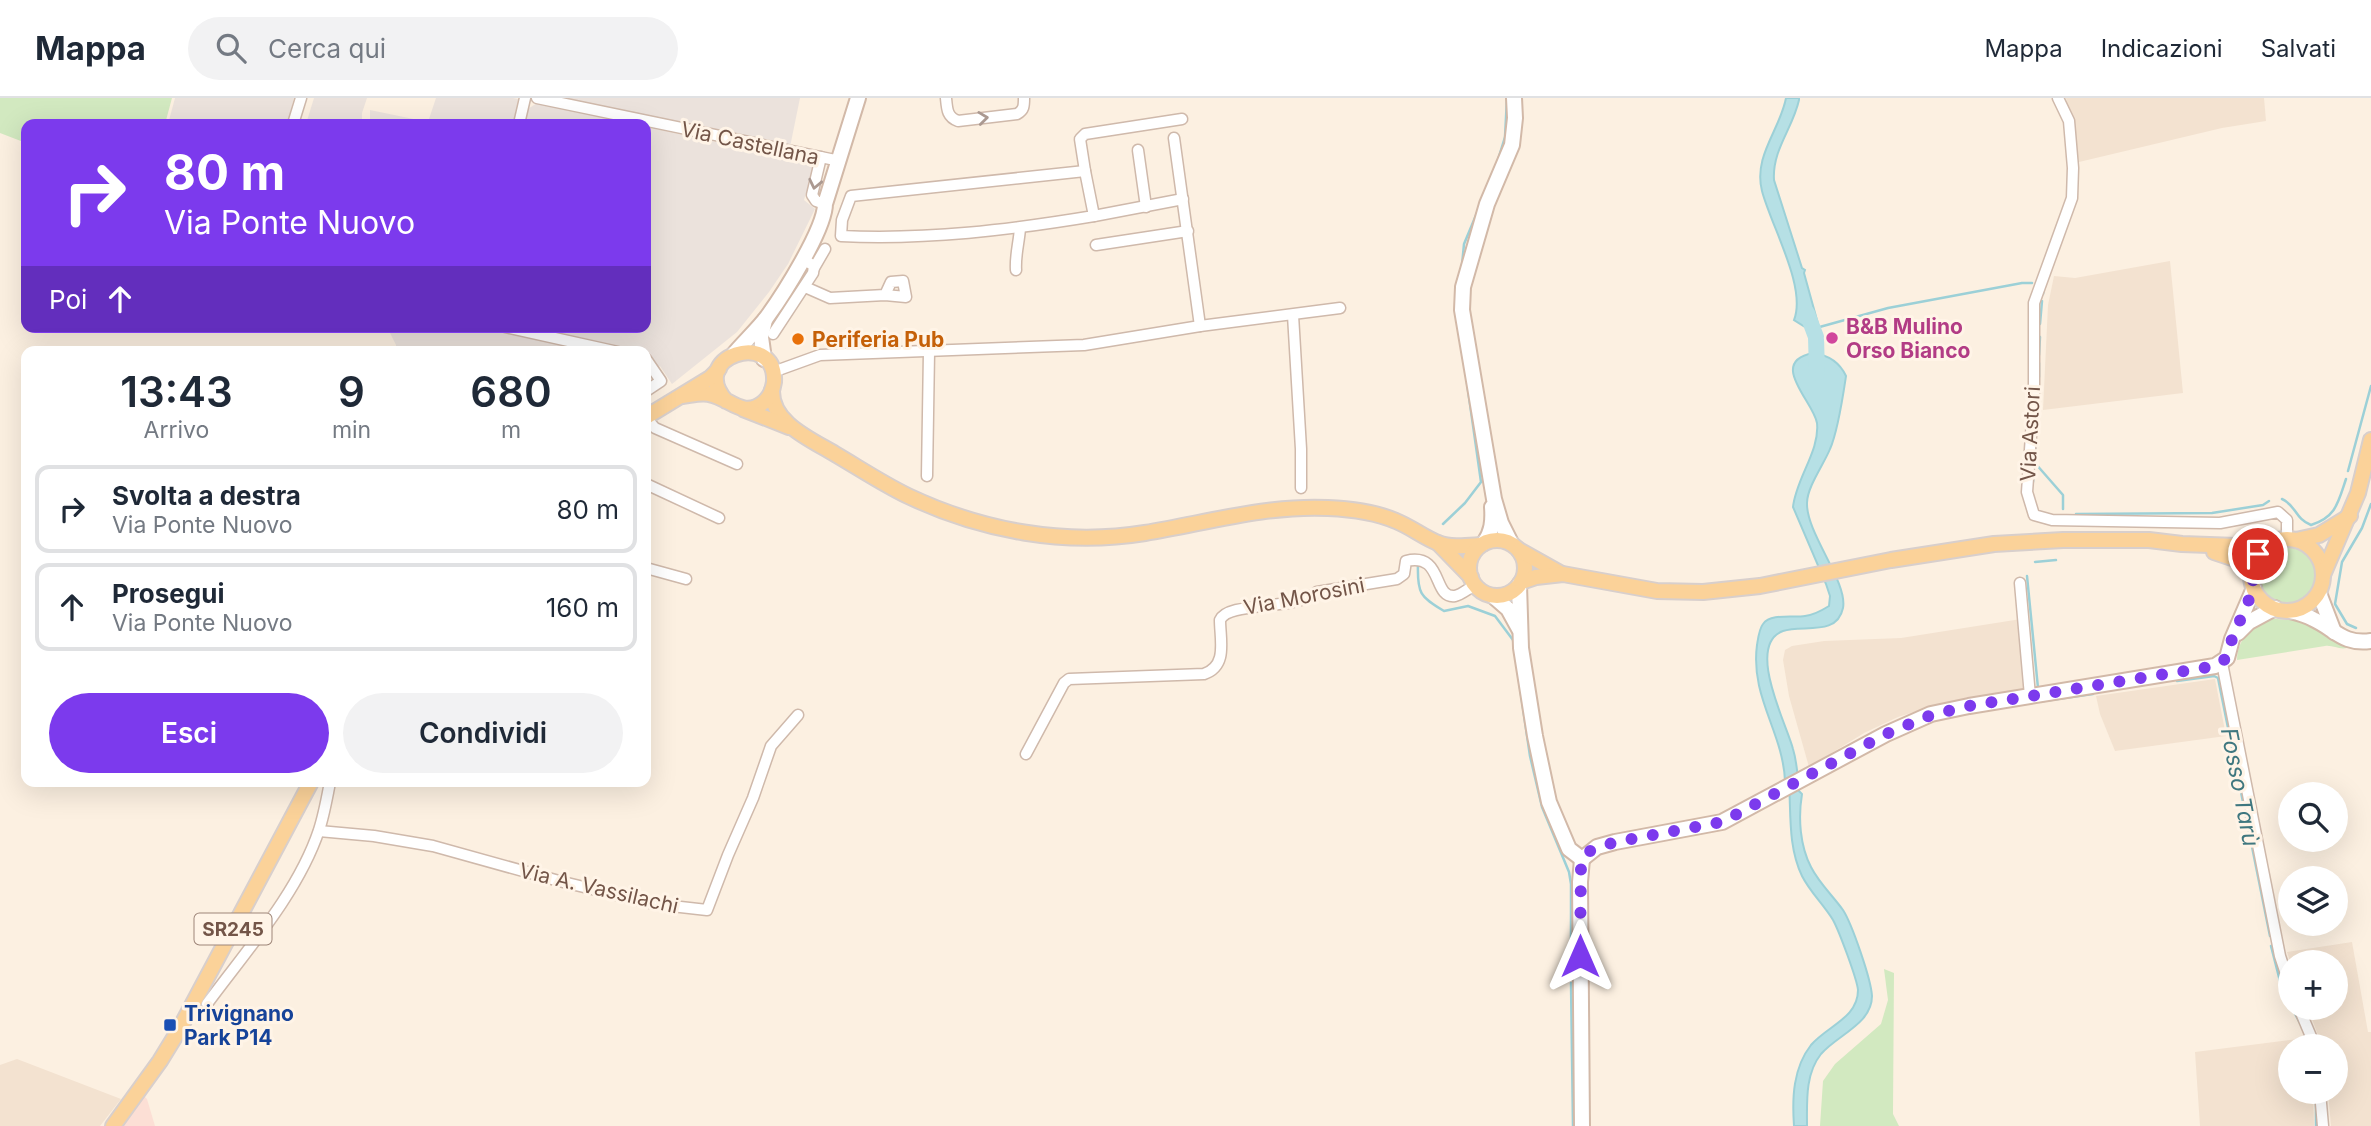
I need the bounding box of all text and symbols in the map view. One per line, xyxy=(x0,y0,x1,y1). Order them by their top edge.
search box xyxy=(188,17,678,80)
text: Mappa xyxy=(35,28,146,68)
icon: search xyxy=(212,29,250,67)
text: Cerca qui xyxy=(268,33,386,64)
text: Mappa xyxy=(1984,34,2063,63)
text: Indicazioni xyxy=(2101,34,2223,63)
text: Salvati xyxy=(2261,34,2336,63)
one-way arrow xyxy=(977,111,989,126)
street label: Via Castellana xyxy=(679,116,821,170)
text: 80 m xyxy=(164,143,285,202)
icon: right xyxy=(49,147,140,238)
one-way arrow xyxy=(809,178,824,190)
text: Via Ponte Nuovo xyxy=(164,203,415,242)
icon: ahead xyxy=(101,280,139,318)
text: Poi xyxy=(49,284,87,315)
place label: B&B Mulino Orso Bianco xyxy=(1846,314,1971,363)
place label: Periferia Pub xyxy=(812,327,944,352)
marker: B&B Mulino Orso Bianco xyxy=(1824,330,1840,346)
marker: Periferia Pub xyxy=(790,331,806,347)
text: 13:43 xyxy=(120,366,233,417)
text: 9 xyxy=(338,366,365,417)
text: 680 xyxy=(470,366,552,417)
street label: Via Astori xyxy=(2015,386,2045,482)
text: Arrivo xyxy=(144,416,209,444)
text: min xyxy=(332,416,371,444)
text: m xyxy=(501,416,521,444)
text: Svolta a destra xyxy=(112,480,301,511)
icon: right xyxy=(53,490,91,528)
text: 80 m xyxy=(556,494,619,525)
text: Via Ponte Nuovo xyxy=(112,511,293,539)
pin xyxy=(2228,524,2288,584)
icon: arrive xyxy=(2239,535,2277,573)
street label: Via Morosini xyxy=(1241,572,1367,620)
text: Prosegui xyxy=(112,578,224,609)
icon: ahead xyxy=(53,588,91,626)
text: 160 m xyxy=(546,592,619,623)
text: Via Ponte Nuovo xyxy=(112,609,293,637)
button: Esci xyxy=(49,693,329,773)
button: Condividi xyxy=(343,693,623,773)
water label: Fosso Tarù xyxy=(2215,725,2265,849)
map controls xyxy=(2278,782,2348,1104)
button: search xyxy=(2278,782,2348,852)
street label: Via A. Vassilachi xyxy=(517,858,681,918)
button: layers xyxy=(2278,866,2348,936)
road number: SR245 xyxy=(194,914,272,944)
position arrow xyxy=(1543,919,1617,993)
button: + xyxy=(2278,950,2348,1020)
place label: Trivignano Park P14 xyxy=(184,1001,294,1050)
marker: Trivignano Park P14 xyxy=(162,1017,178,1033)
button: − xyxy=(2278,1034,2348,1104)

